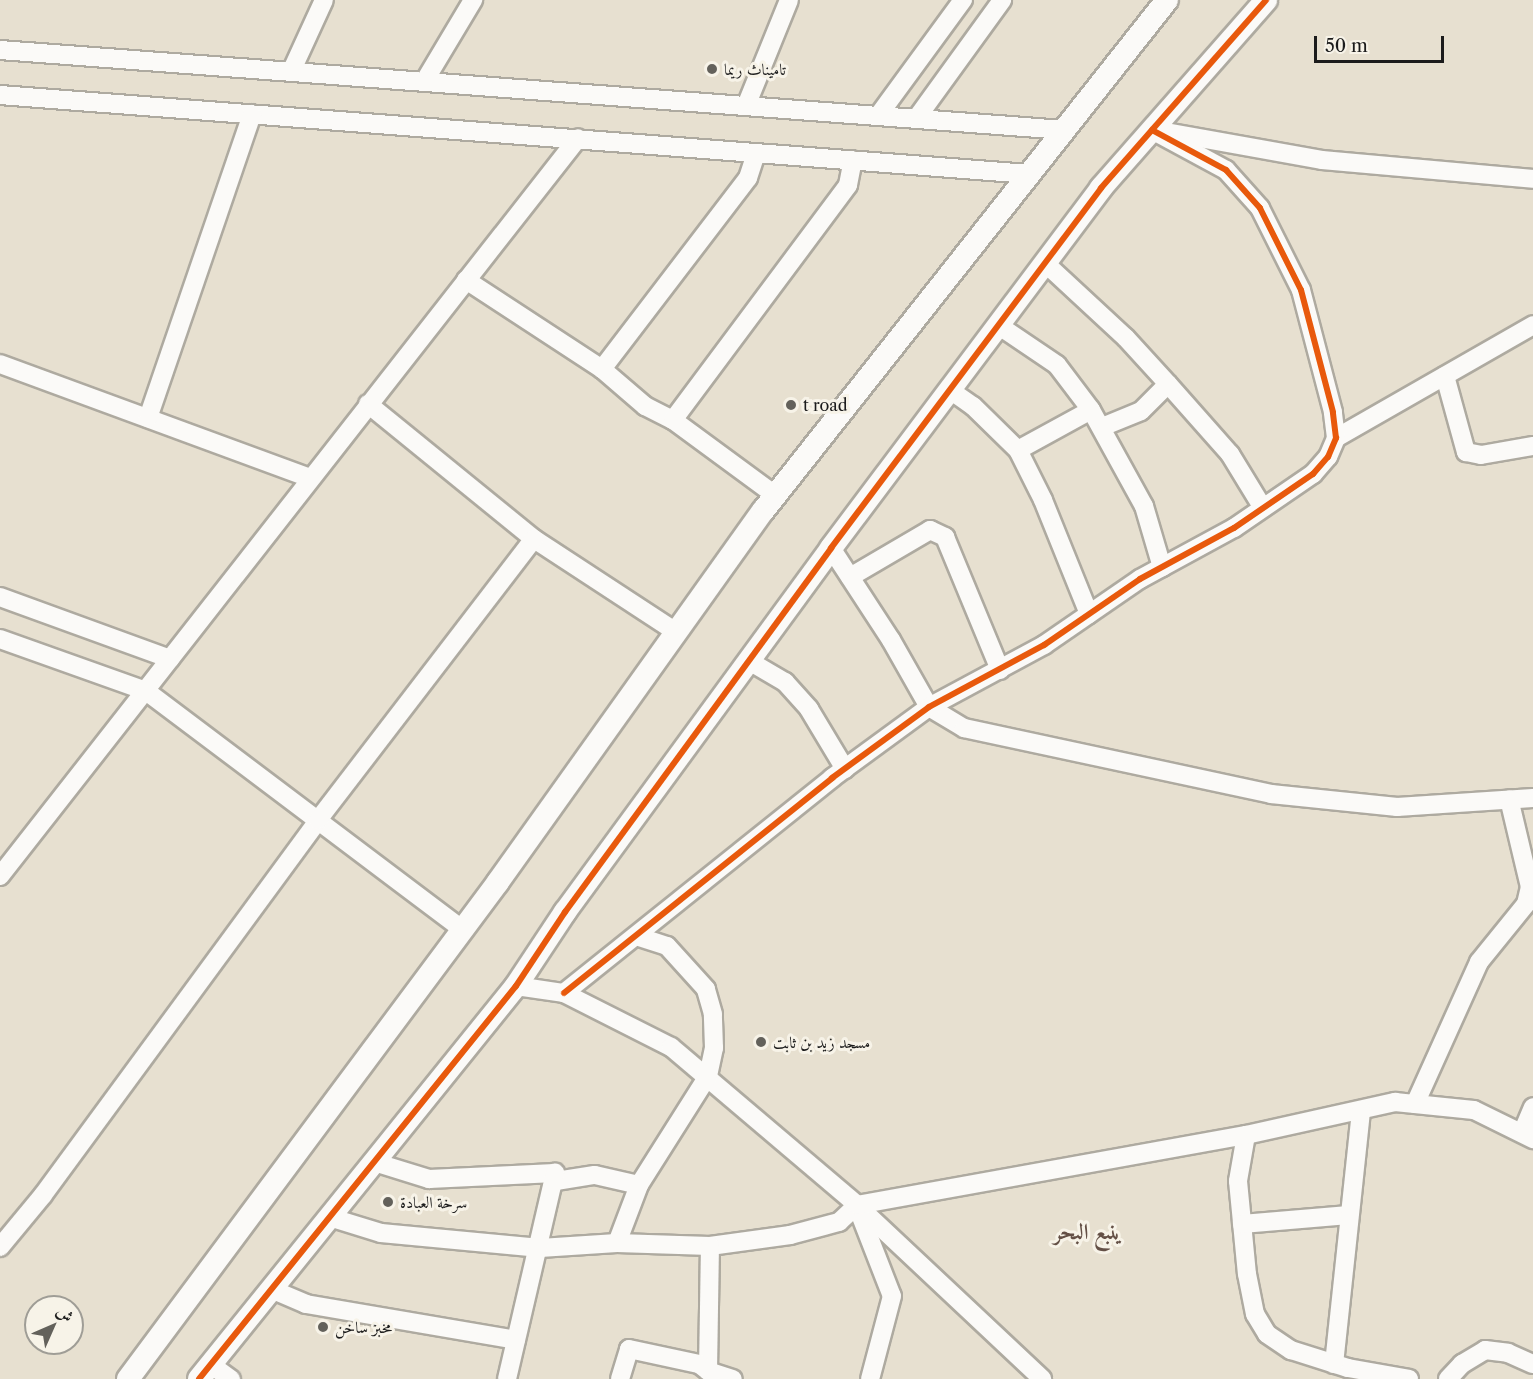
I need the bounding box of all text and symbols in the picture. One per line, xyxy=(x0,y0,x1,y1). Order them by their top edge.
scale bar xyxy=(1317,24,1448,62)
text: 50 m xyxy=(1325,35,1368,57)
place label: تاميناث ريما xyxy=(724,59,786,79)
marker: تاميناث ريما xyxy=(705,62,719,76)
place label: t road xyxy=(803,395,847,415)
marker: t road xyxy=(784,398,798,412)
place label: مسجد زيد بن ثابت xyxy=(773,1032,870,1052)
marker: مسجد زيد بن ثابت xyxy=(754,1035,768,1049)
place label: سرخة العبادة xyxy=(400,1192,467,1212)
marker: سرخة العبادة xyxy=(381,1195,395,1209)
district label: ينبع البحر xyxy=(1054,1219,1122,1245)
north arrow xyxy=(24,1295,84,1355)
text: ش xyxy=(53,1301,78,1326)
place label: مخبز ساخن xyxy=(335,1317,392,1337)
marker: مخبز ساخن xyxy=(316,1320,330,1334)

